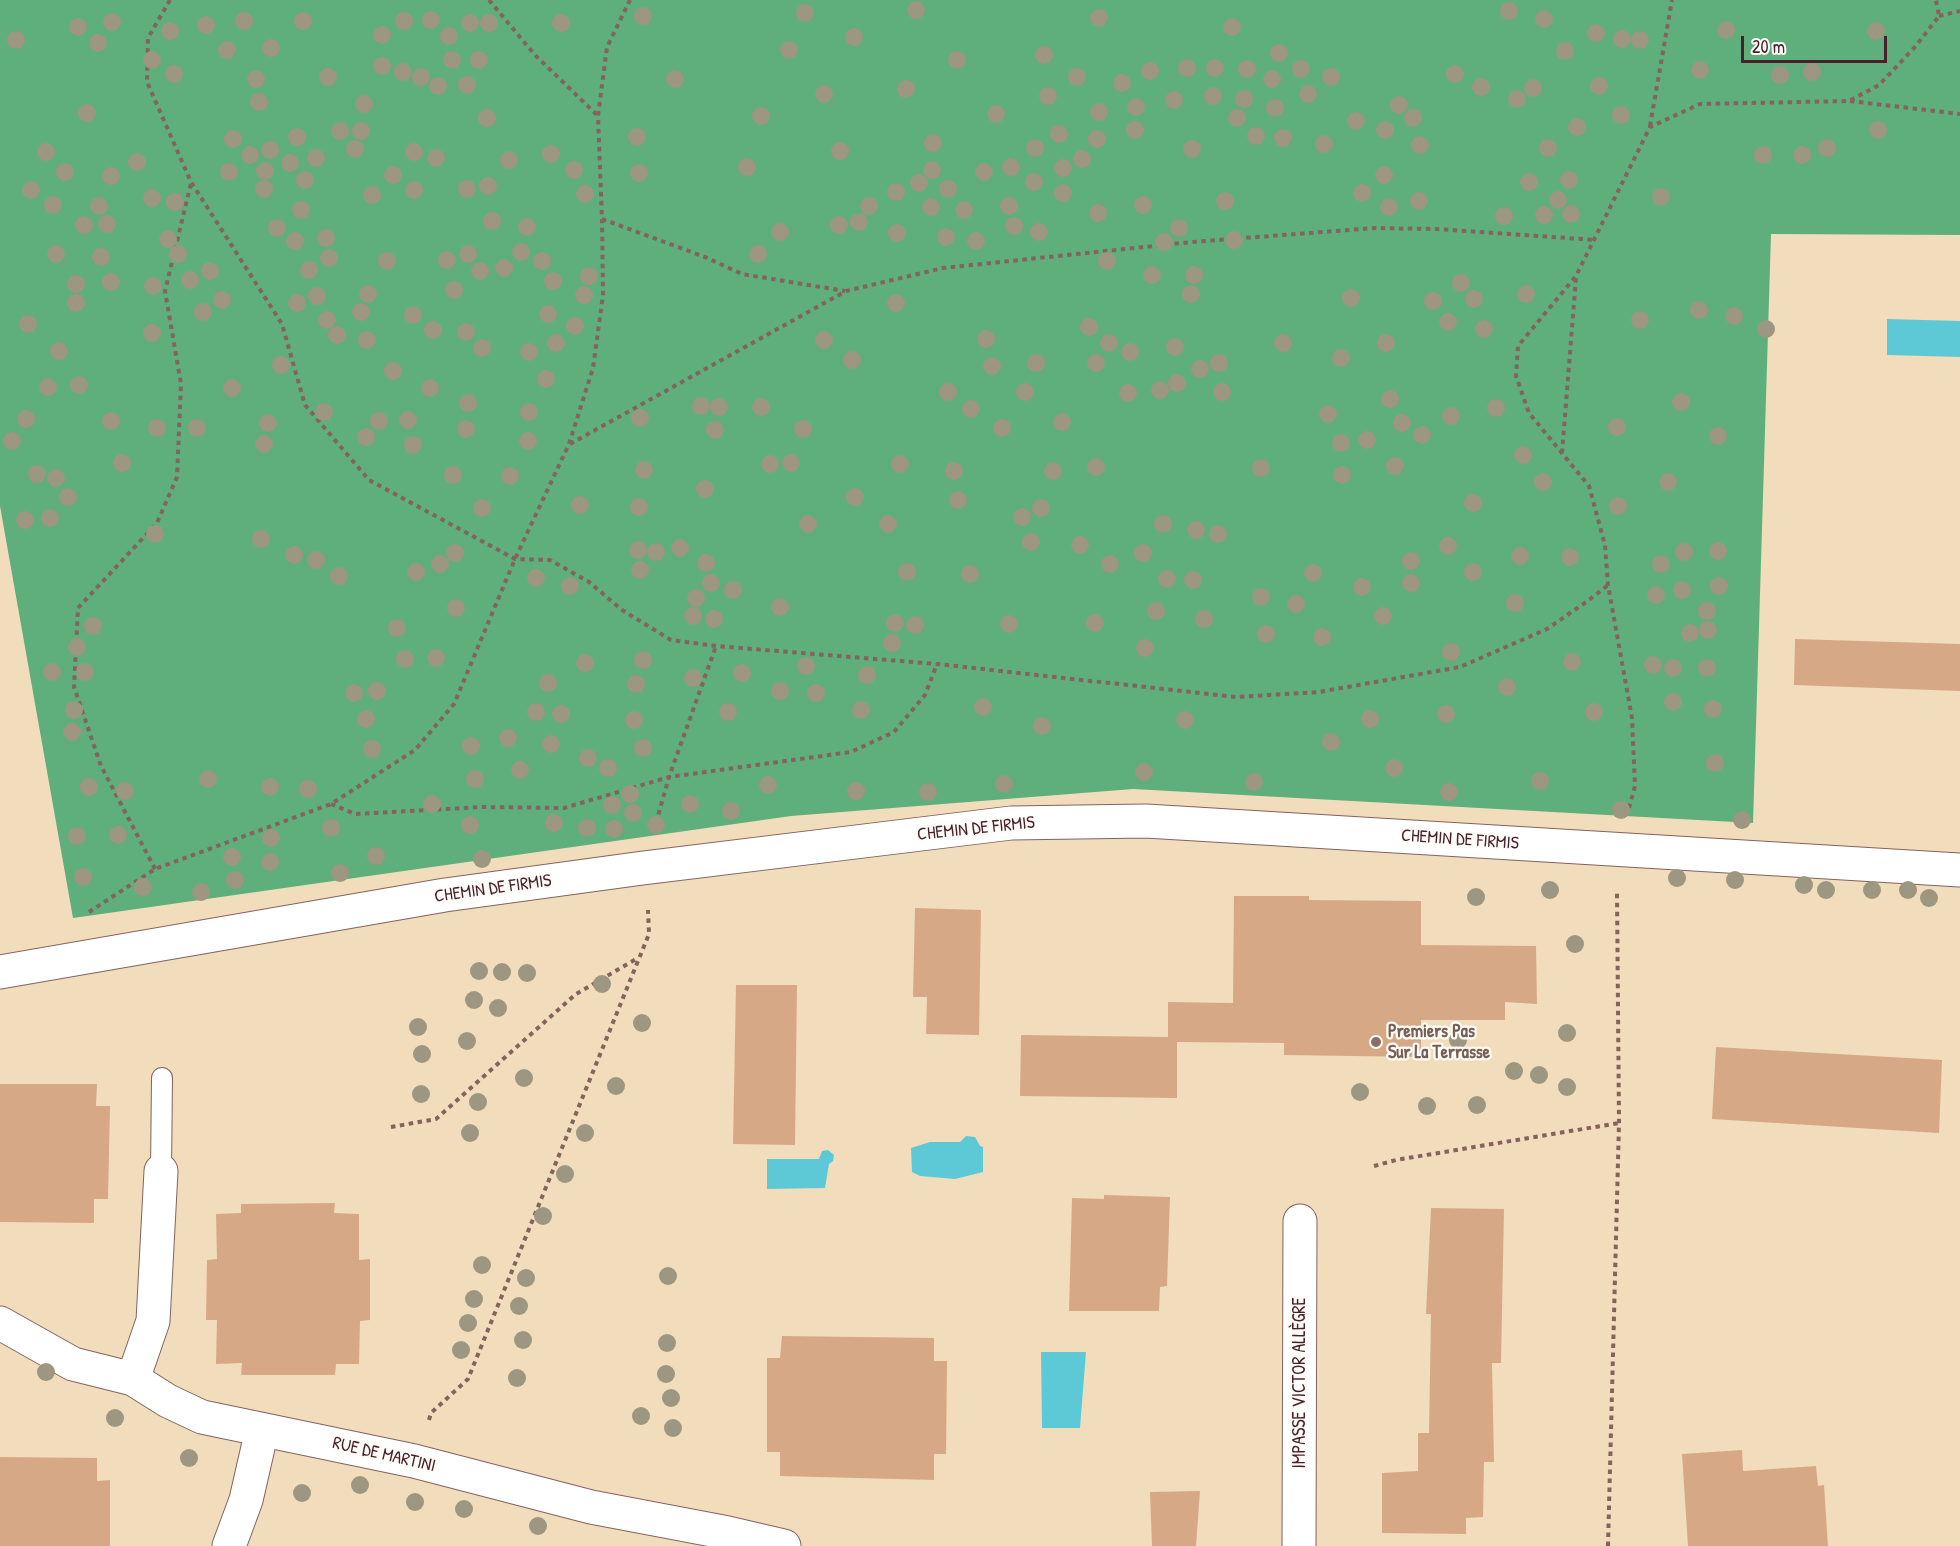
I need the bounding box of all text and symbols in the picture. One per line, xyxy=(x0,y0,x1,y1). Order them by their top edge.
scale bar xyxy=(1744,24,1890,62)
text: 20 m xyxy=(1752,34,1785,59)
street label: CHEMIN DE FIRMIS xyxy=(916,812,1036,846)
street label: CHEMIN DE FIRMIS xyxy=(1400,825,1520,855)
street label: CHEMIN DE FIRMIS xyxy=(433,870,553,908)
place label: Premiers Pas Sur La Terrasse xyxy=(1388,1021,1490,1064)
marker: Premiers Pas Sur La Terrasse xyxy=(1369,1035,1383,1049)
street label: IMPASSE VICTOR ALLÈGRE xyxy=(1289,1298,1311,1468)
street label: RUE DE MARTINI xyxy=(330,1433,438,1477)

